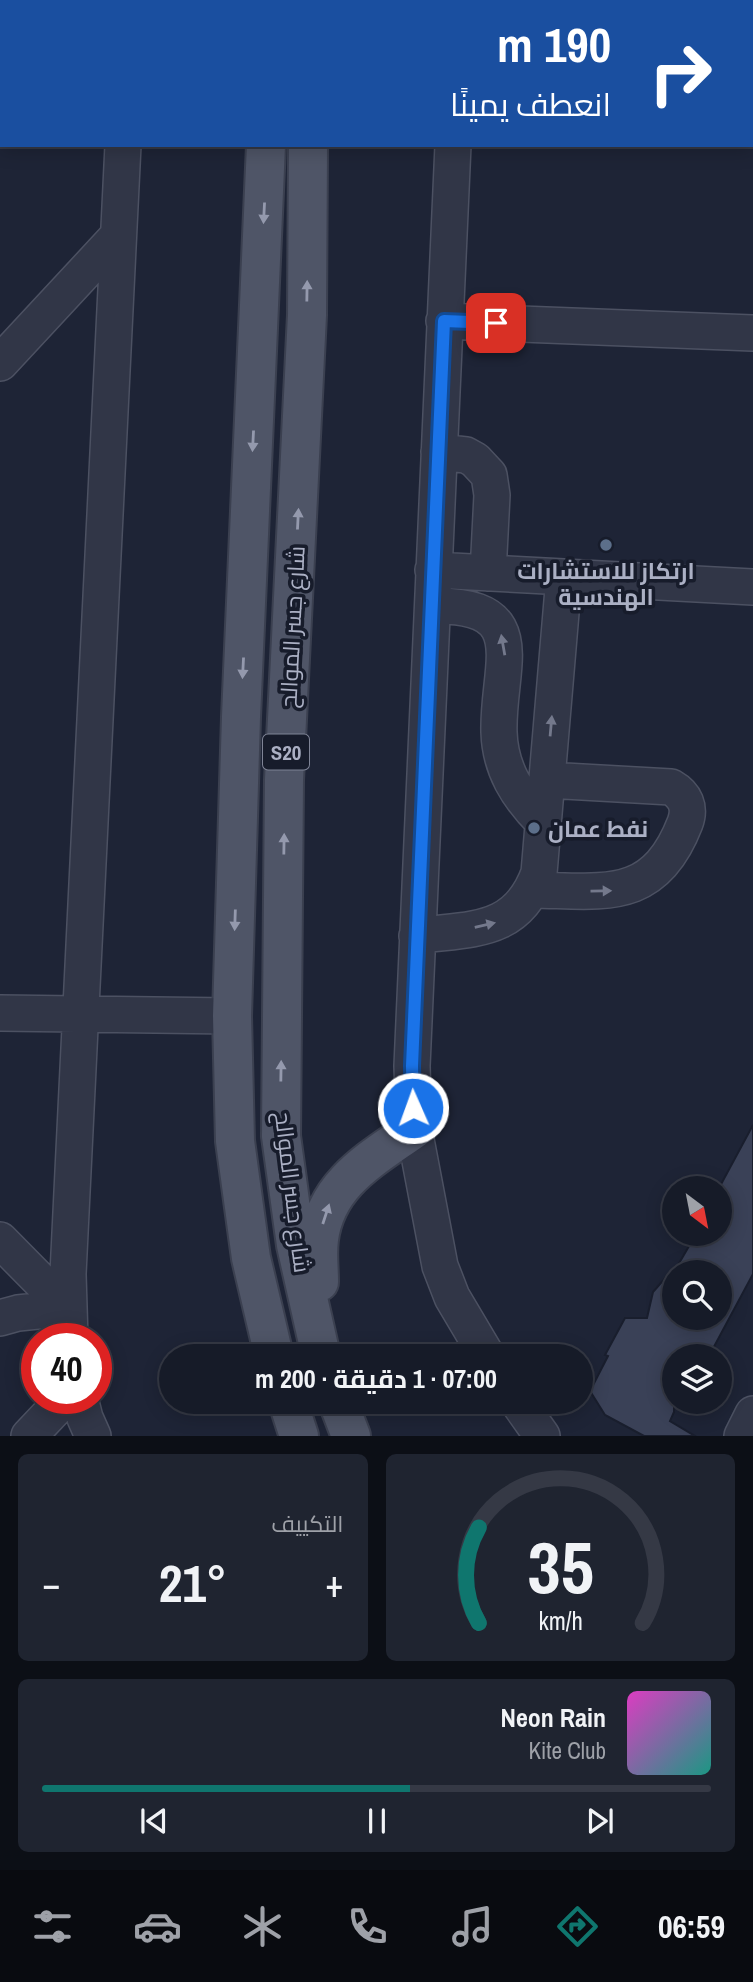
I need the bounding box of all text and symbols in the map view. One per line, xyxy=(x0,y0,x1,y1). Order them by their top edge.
text: 190 m xyxy=(497,11,611,77)
icon: right xyxy=(635,28,726,119)
text: انعطف يمينًا xyxy=(450,83,611,126)
one-way arrow xyxy=(258,203,269,225)
one-way arrow xyxy=(301,280,313,302)
pin xyxy=(466,293,526,353)
icon: arrive xyxy=(477,304,515,342)
one-way arrow xyxy=(248,430,259,452)
one-way arrow xyxy=(292,508,303,530)
marker: ارتكاز للاستشارات الهندسية xyxy=(598,537,614,553)
street label: شارع جسر الموالح xyxy=(272,545,313,709)
place label: ارتكاز للاستشارات الهندسية xyxy=(517,555,695,612)
one-way arrow xyxy=(497,634,508,656)
one-way arrow xyxy=(237,657,248,679)
one-way arrow xyxy=(546,715,557,737)
road number: S20 xyxy=(263,734,309,770)
place label: نفط عمان xyxy=(548,813,648,844)
marker: نفط عمان xyxy=(526,820,542,836)
one-way arrow xyxy=(278,833,290,855)
one-way arrow xyxy=(590,885,612,896)
one-way arrow xyxy=(229,909,241,931)
one-way arrow xyxy=(474,919,496,930)
one-way arrow xyxy=(276,1060,287,1082)
position arrow xyxy=(376,1071,450,1145)
street label: شارع جسر الموالح xyxy=(267,1110,318,1275)
north arrow xyxy=(662,1176,732,1246)
map controls xyxy=(662,1176,732,1414)
one-way arrow xyxy=(321,1203,332,1224)
button: search xyxy=(662,1260,732,1330)
speed limit sign: 40 xyxy=(21,1323,112,1414)
button: layers xyxy=(662,1344,732,1414)
text: 07:00 · 1 دقيقة · 200 m xyxy=(255,1361,497,1396)
text: التكييف xyxy=(271,1508,344,1539)
text: 35 xyxy=(527,1519,593,1617)
text: 21° xyxy=(159,1548,227,1618)
text: − xyxy=(42,1558,60,1609)
text: + xyxy=(325,1558,343,1609)
text: km/h xyxy=(538,1604,582,1638)
text: Neon Rain xyxy=(501,1700,606,1735)
text: Kite Club xyxy=(528,1735,606,1766)
icon: previous xyxy=(135,1802,173,1840)
icon: pause xyxy=(358,1802,396,1840)
icon: next xyxy=(581,1802,619,1840)
icon: filters xyxy=(28,1902,77,1951)
icon: car xyxy=(133,1902,182,1951)
icon: climate xyxy=(238,1902,287,1951)
icon: phone xyxy=(343,1902,392,1951)
icon: music xyxy=(448,1902,497,1951)
icon: directions xyxy=(553,1902,602,1951)
text: 06:59 xyxy=(658,1905,725,1948)

